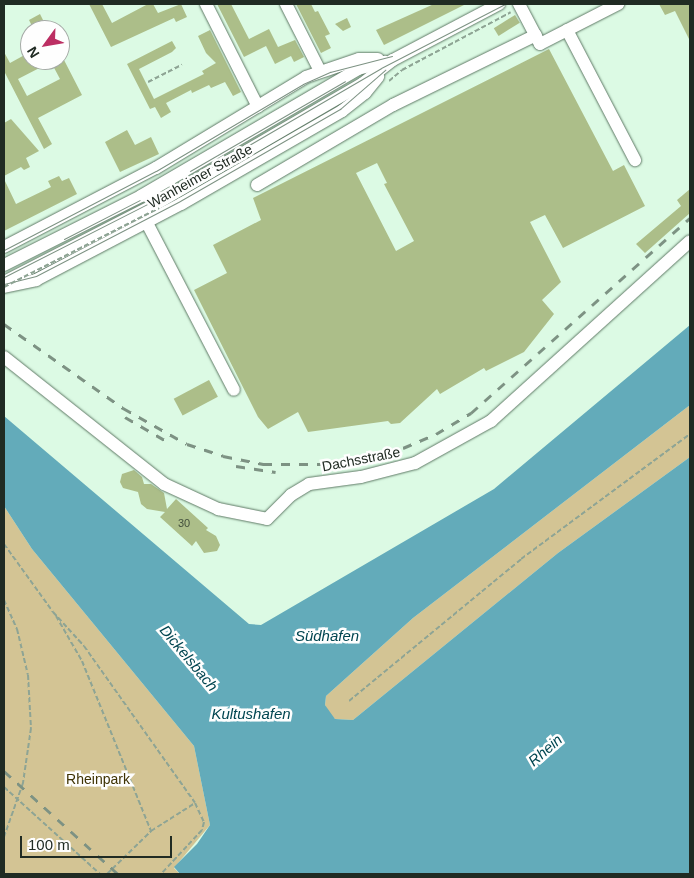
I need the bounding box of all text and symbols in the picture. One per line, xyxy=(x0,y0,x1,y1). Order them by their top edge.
north arrow xyxy=(20,20,70,70)
text: N xyxy=(24,44,43,61)
street label: Wanheimer Straße xyxy=(145,140,255,212)
street label: Dachsstraße xyxy=(320,443,402,475)
house number: 30 xyxy=(178,516,190,530)
water label: Dickelsbach xyxy=(156,621,222,695)
water label: Südhafen xyxy=(295,627,359,645)
water label: Kultushafen xyxy=(211,705,291,723)
water label: Rhein xyxy=(524,730,566,770)
park label: Rheinpark xyxy=(66,771,130,787)
scale bar xyxy=(22,826,175,858)
text: 100 m xyxy=(28,836,70,853)

